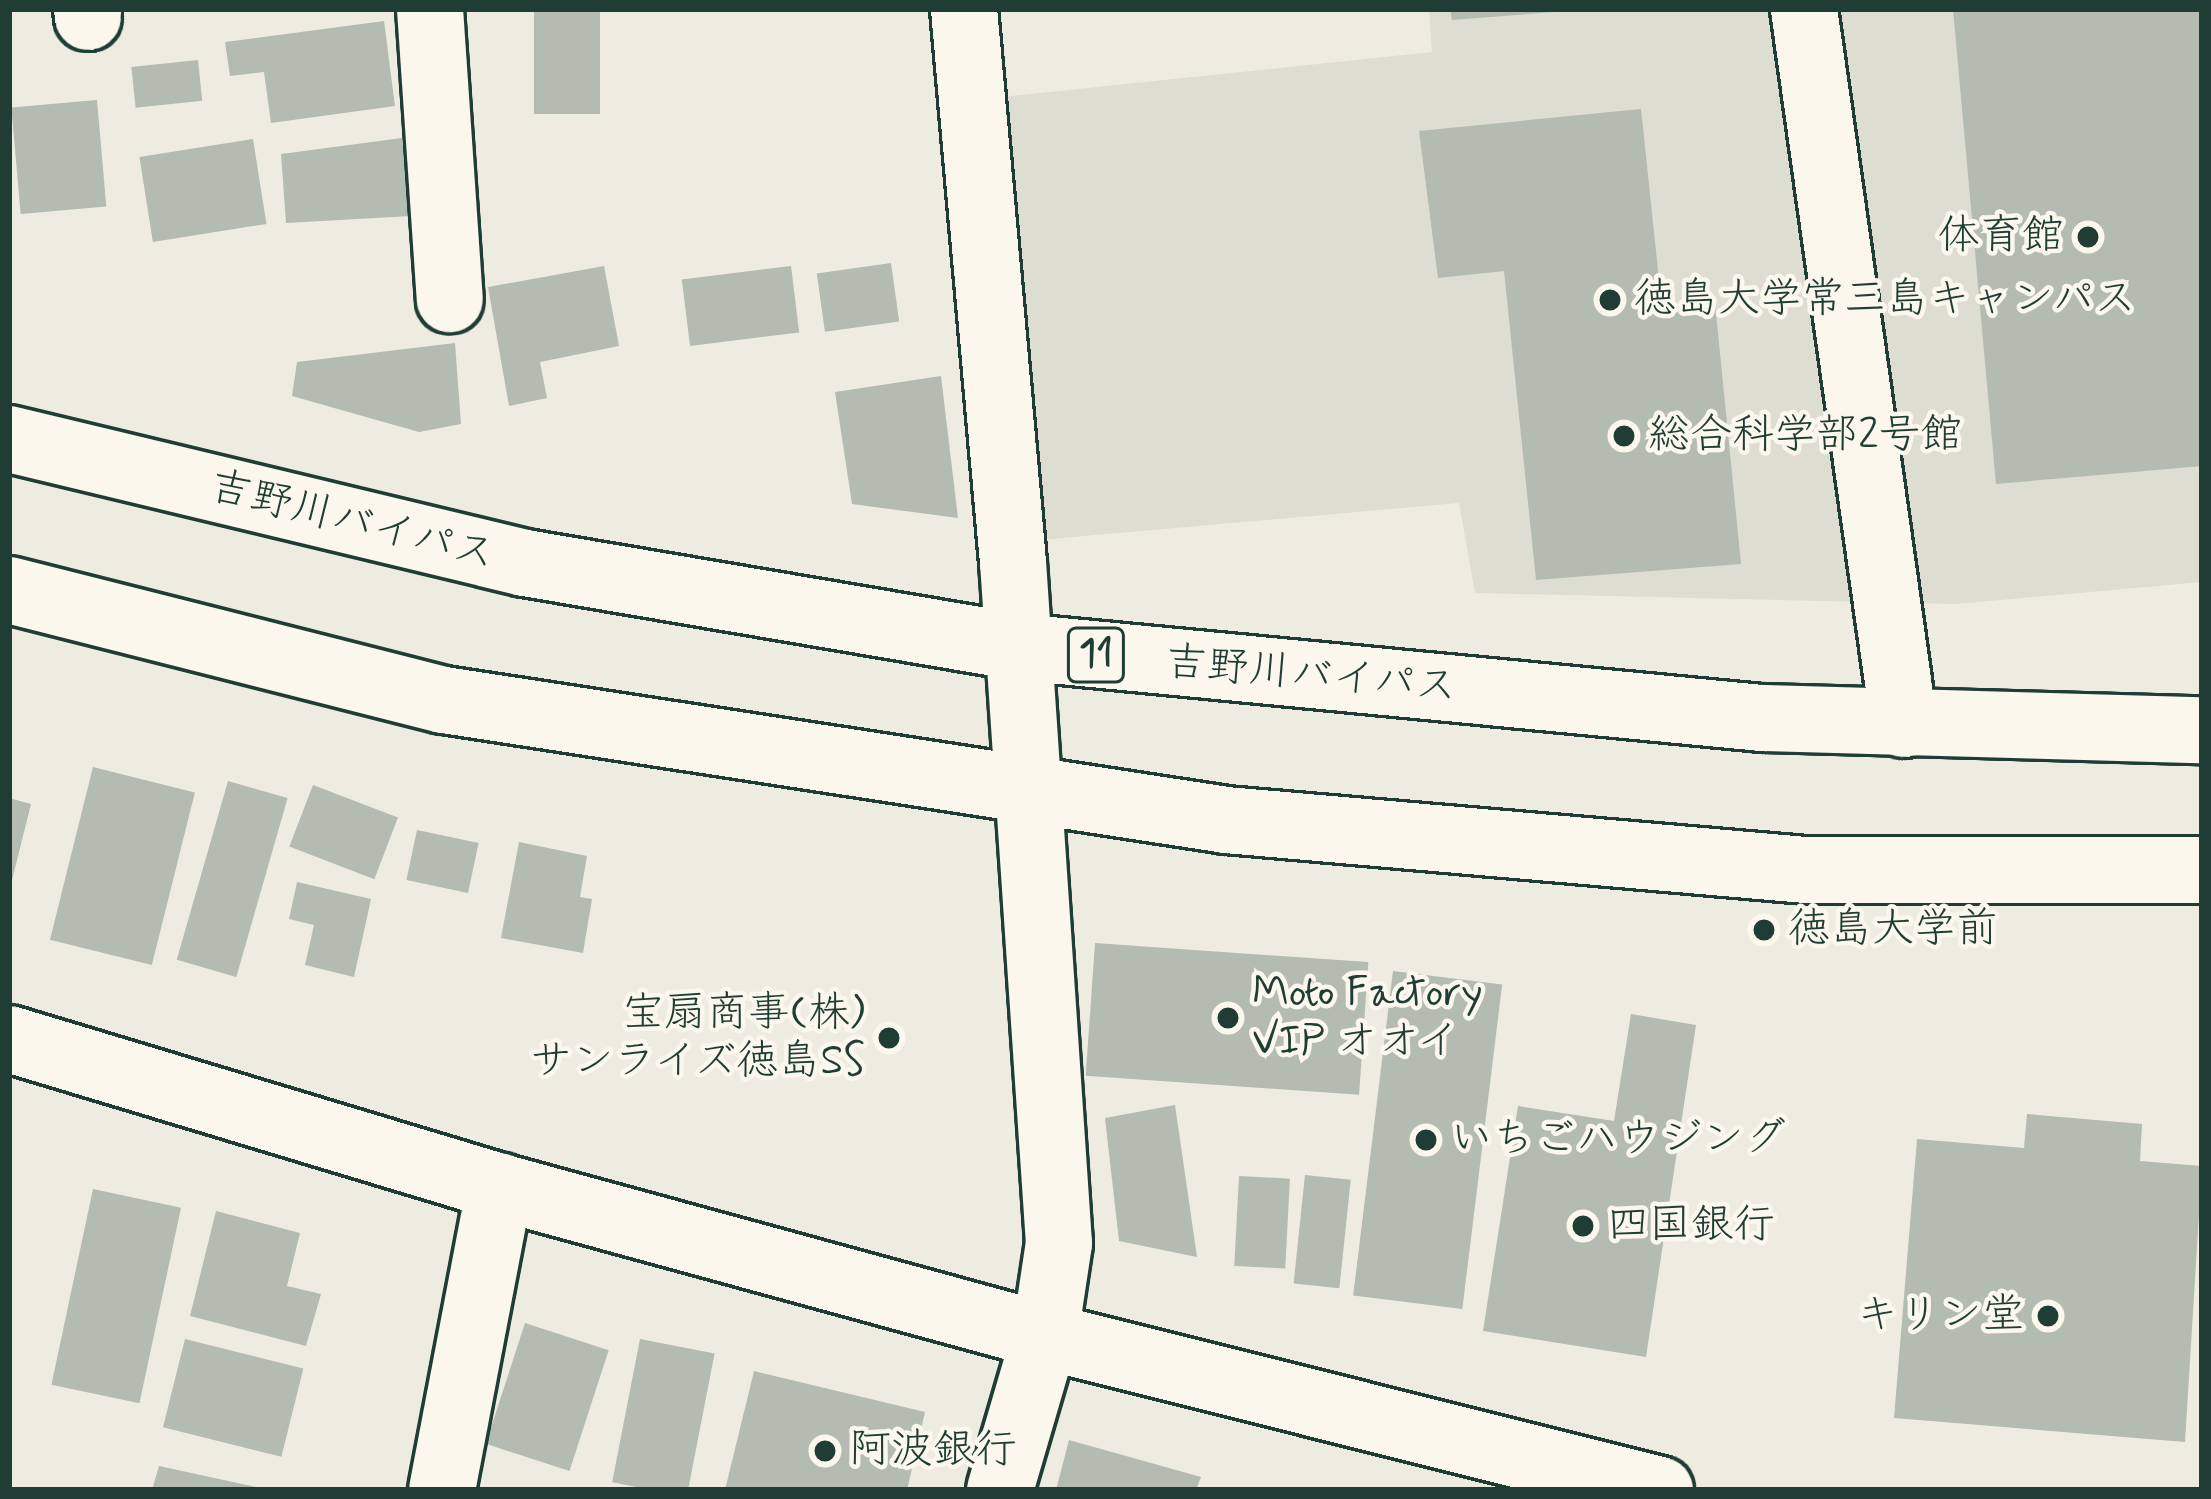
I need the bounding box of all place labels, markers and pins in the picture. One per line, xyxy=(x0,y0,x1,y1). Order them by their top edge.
place label: 体育館 xyxy=(1938,212,2064,262)
marker: 体育館 xyxy=(2075,224,2101,250)
place label: 徳島大学常三島キャンパス xyxy=(1634,275,2138,325)
marker: 徳島大学常三島キャンパス xyxy=(1597,287,1623,313)
place label: 総合科学部2号館 xyxy=(1648,411,1963,461)
marker: 総合科学部2号館 xyxy=(1611,423,1637,449)
place label: 徳島大学前 xyxy=(1788,905,1998,955)
marker: 徳島大学前 xyxy=(1751,917,1777,943)
place label: Moto Factory VIP オオイ xyxy=(1252,969,1476,1068)
place label: 宝扇商事(株) サンライズ徳島SS xyxy=(526,989,865,1088)
marker: Moto Factory VIP オオイ xyxy=(1215,1005,1241,1031)
marker: 宝扇商事(株) サンライズ徳島SS xyxy=(876,1025,902,1051)
place label: いちごハウジング xyxy=(1450,1115,1786,1165)
marker: いちごハウジング xyxy=(1413,1127,1439,1153)
place label: 四国銀行 xyxy=(1607,1201,1775,1251)
marker: 四国銀行 xyxy=(1570,1213,1596,1239)
place label: キリン堂 xyxy=(1856,1291,2024,1341)
marker: キリン堂 xyxy=(2035,1303,2061,1329)
place label: 阿波銀行 xyxy=(849,1426,1017,1476)
marker: 阿波銀行 xyxy=(812,1438,838,1464)

